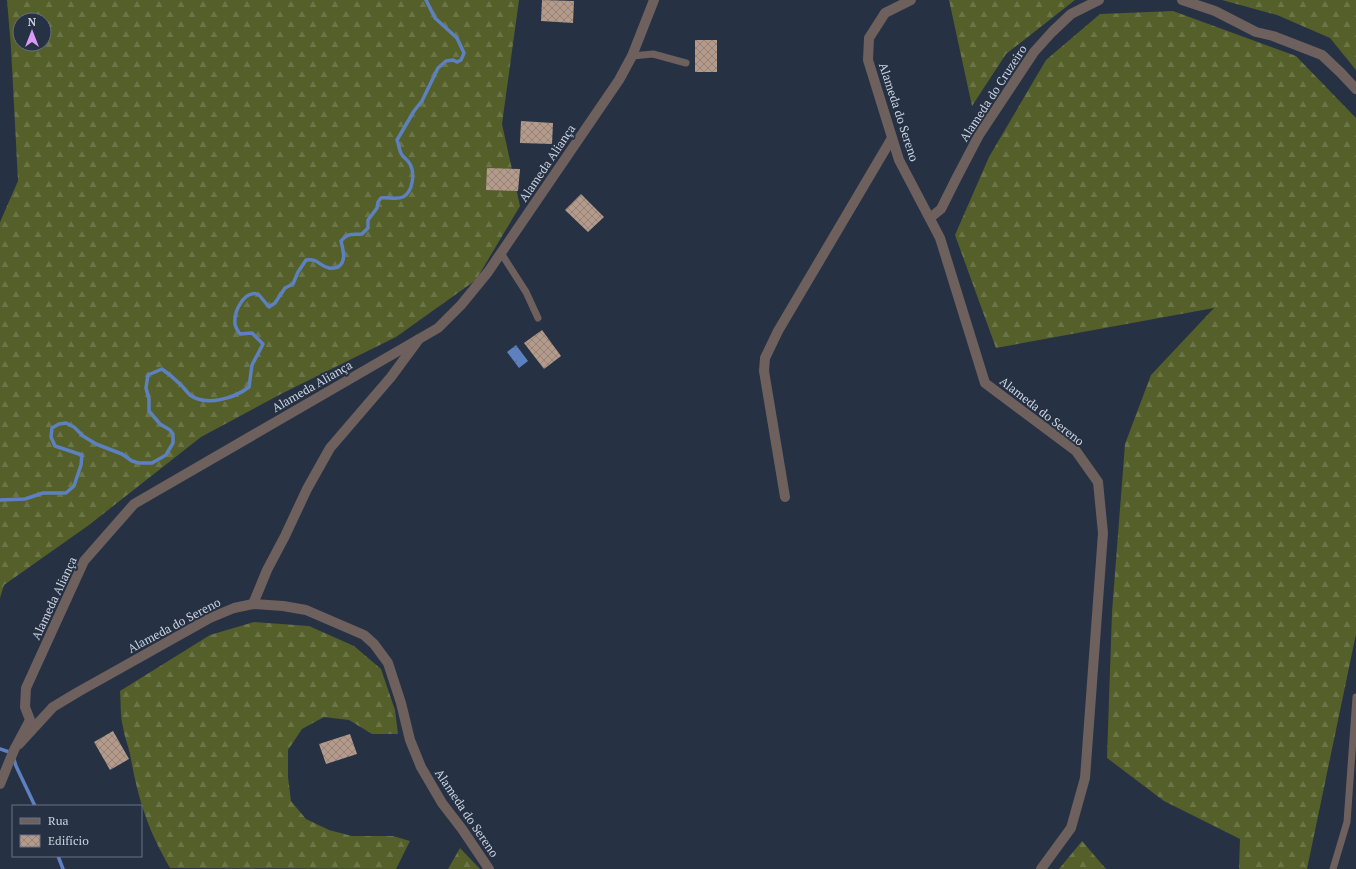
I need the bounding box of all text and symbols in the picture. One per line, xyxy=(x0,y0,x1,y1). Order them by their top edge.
north arrow xyxy=(12,12,52,52)
text: N xyxy=(28,15,37,29)
street label: Alameda do Cruzeiro xyxy=(956,42,1030,144)
street label: Alameda do Sereno xyxy=(876,61,922,164)
street label: Alameda Aliança xyxy=(516,122,578,204)
street label: Alameda Aliança xyxy=(269,357,355,415)
street label: Alameda do Sereno xyxy=(997,373,1087,449)
street label: Alameda Aliança xyxy=(28,554,80,642)
street label: Alameda do Sereno xyxy=(125,594,223,656)
street label: Alameda do Sereno xyxy=(432,766,502,860)
legend xyxy=(12,805,142,857)
text: Rua xyxy=(48,813,69,828)
text: Edifício xyxy=(48,833,89,848)

